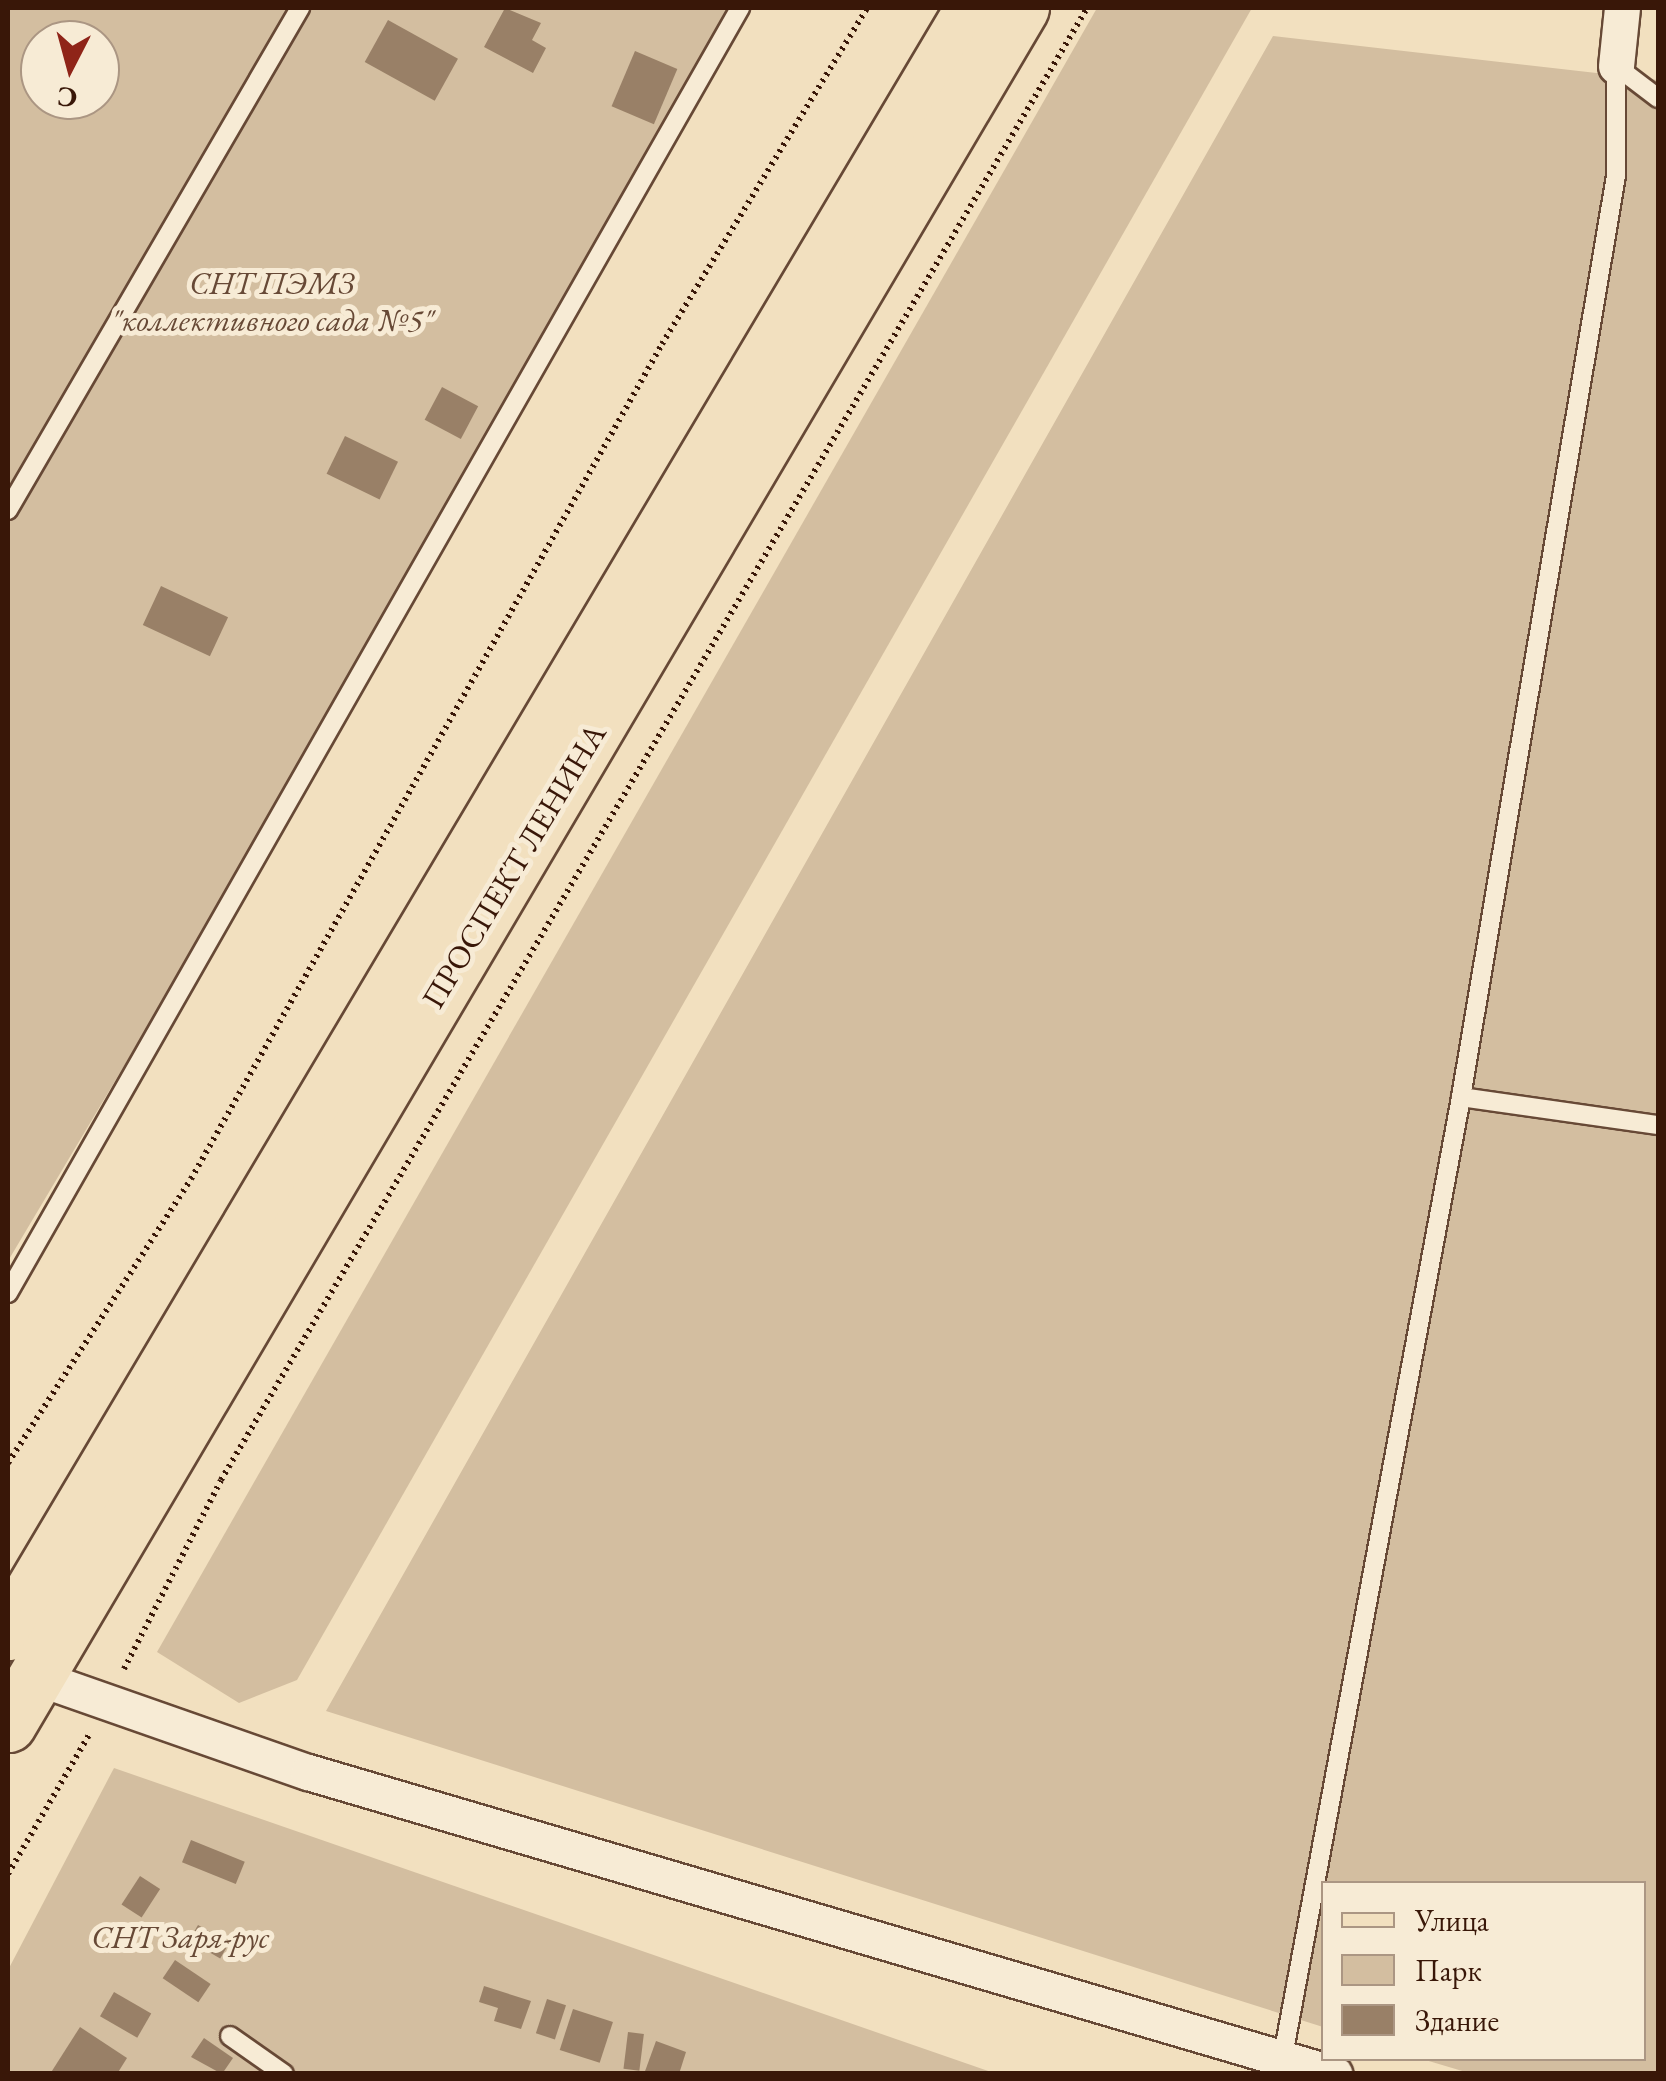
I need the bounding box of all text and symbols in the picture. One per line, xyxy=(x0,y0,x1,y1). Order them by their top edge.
north arrow xyxy=(20,20,120,120)
text: С xyxy=(55,79,79,117)
park label: СНТ ПЭМЗ "коллективного сада №5" xyxy=(111,265,433,340)
street label: ПРОСПЕКТ ЛЕНИНА xyxy=(414,717,614,1015)
legend xyxy=(1321,1881,1646,2061)
text: Улица xyxy=(1415,1901,1489,1940)
park label: СНТ Заря-рус xyxy=(91,1918,269,1956)
text: Парк xyxy=(1415,1951,1482,1990)
text: Здание xyxy=(1415,2001,1499,2040)

